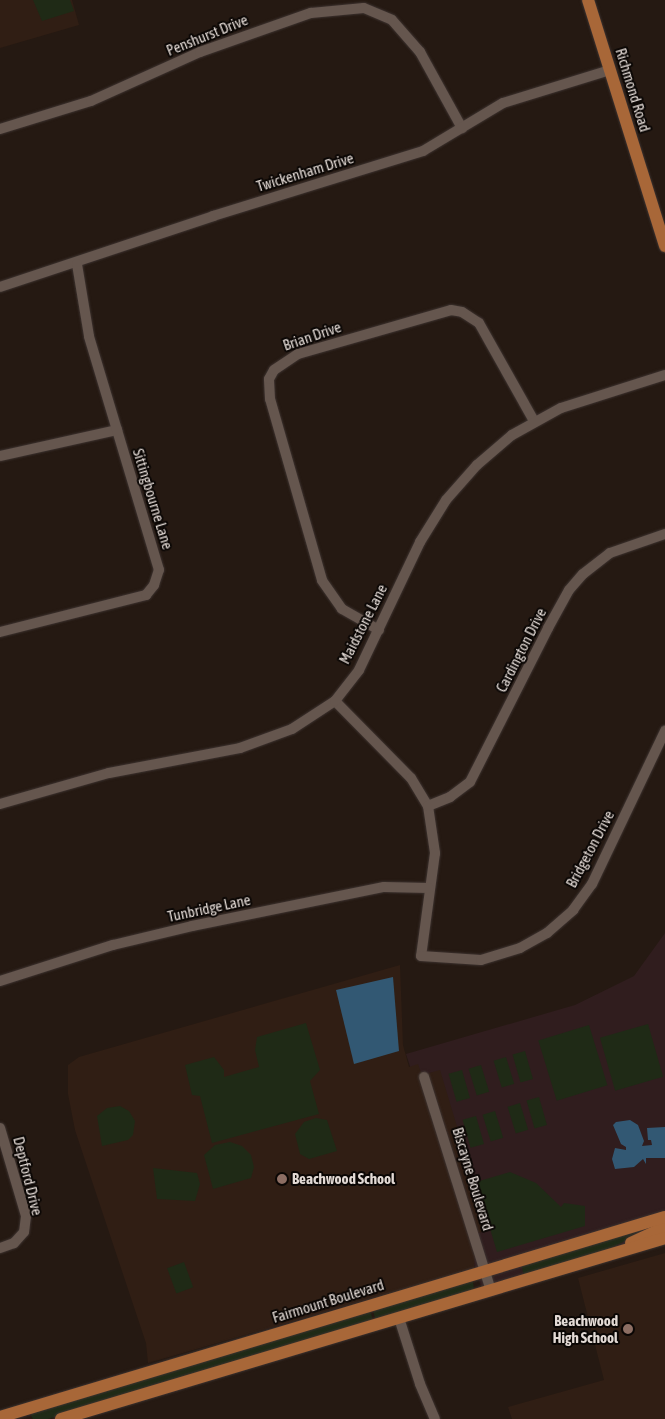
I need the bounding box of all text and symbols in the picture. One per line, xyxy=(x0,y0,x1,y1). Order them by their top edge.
street label: Penshurst Drive xyxy=(164,10,250,60)
street label: Richmond Road xyxy=(612,46,654,134)
street label: Twickenham Drive xyxy=(254,149,356,195)
street label: Brian Drive xyxy=(281,318,343,354)
street label: Sittingbourne Lane xyxy=(129,446,177,552)
street label: Maidstone Lane xyxy=(335,581,391,667)
street label: Cardington Drive xyxy=(492,605,550,695)
street label: Bridgeton Drive xyxy=(562,807,618,891)
street label: Tunbridge Lane xyxy=(166,890,252,926)
street label: Biscayne Boulevard xyxy=(449,1125,497,1233)
street label: Deptford Drive xyxy=(10,1135,46,1217)
place label: Beachwood School xyxy=(292,1170,395,1188)
marker: Beachwood School xyxy=(276,1173,288,1185)
street label: Fairmount Boulevard xyxy=(270,1275,386,1327)
place label: Beachwood High School xyxy=(553,1311,618,1346)
marker: Beachwood High School xyxy=(622,1323,634,1335)

